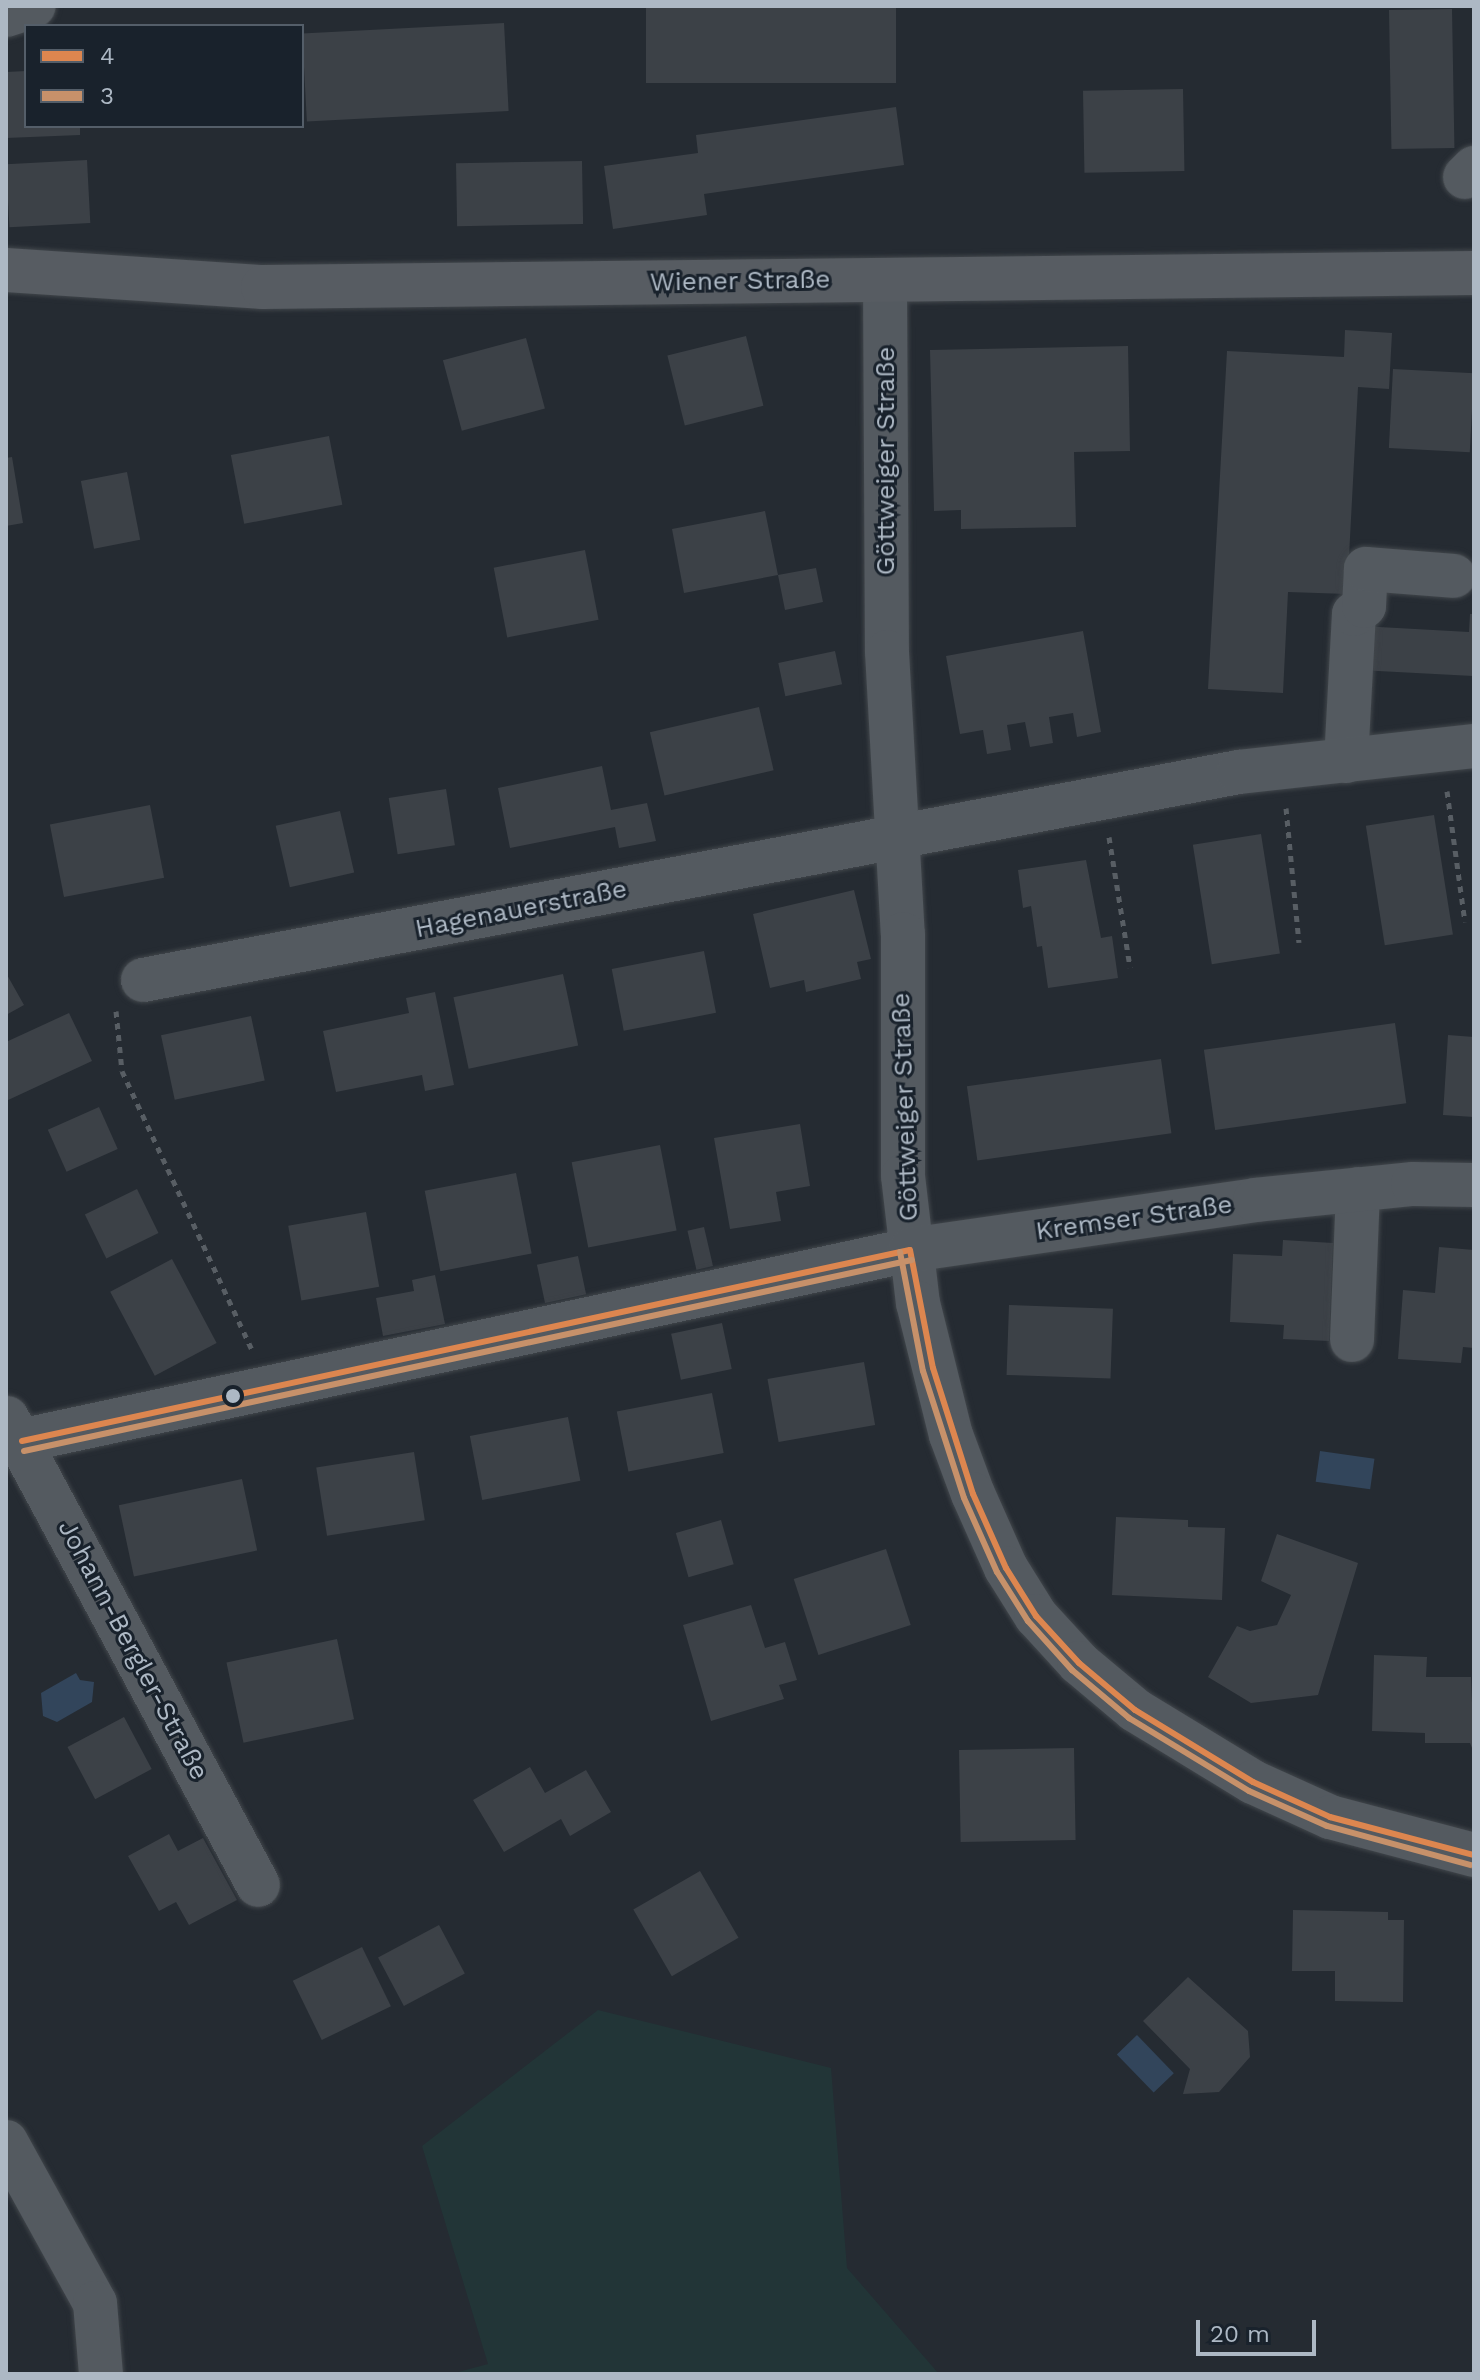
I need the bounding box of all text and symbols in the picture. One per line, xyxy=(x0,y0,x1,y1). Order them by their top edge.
legend xyxy=(24,24,304,128)
text: 4 xyxy=(100,42,115,70)
text: 3 xyxy=(100,82,114,110)
street label: Wiener Straße xyxy=(649,264,831,298)
street label: Göttweiger Straße xyxy=(870,346,902,576)
street label: Hagenauerstraße xyxy=(413,873,629,945)
street label: Göttweiger Straße xyxy=(885,992,925,1222)
street label: Kremser Straße xyxy=(1033,1189,1235,1247)
unlabelled marker xyxy=(225,1388,241,1404)
street label: Johann-Bergler-Straße xyxy=(51,1515,215,1785)
scale bar xyxy=(1200,2304,1320,2354)
text: 20 m xyxy=(1210,2320,1270,2348)

